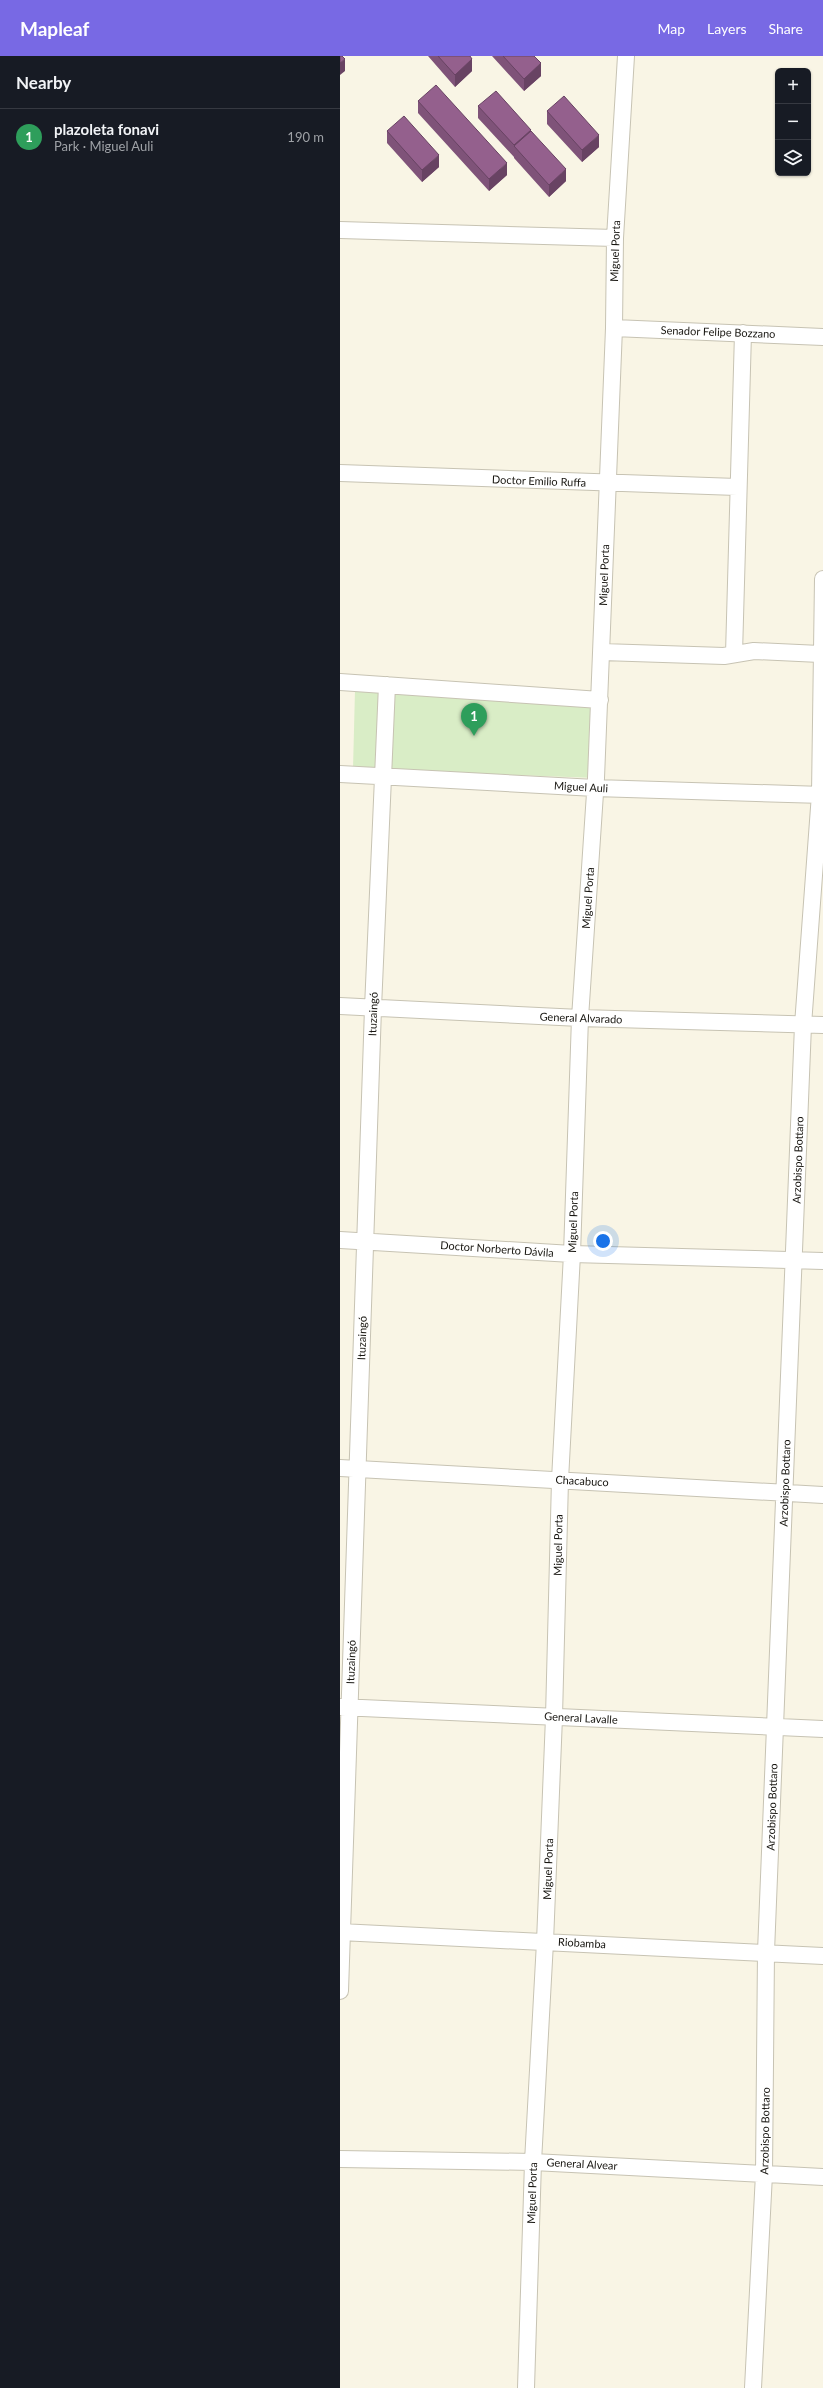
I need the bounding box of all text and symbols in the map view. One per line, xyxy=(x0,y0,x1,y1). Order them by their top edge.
text: Mapleaf xyxy=(20,17,89,40)
text: Map xyxy=(657,20,685,37)
text: Layers xyxy=(707,20,747,37)
text: Share xyxy=(769,20,803,37)
map controls xyxy=(775,68,811,176)
button: + xyxy=(775,68,811,104)
text: Nearby xyxy=(16,72,71,93)
button: − xyxy=(775,104,811,140)
text: plazoleta fonavi xyxy=(54,120,159,138)
text: 1 xyxy=(25,129,33,145)
text: 190 m xyxy=(287,129,324,145)
text: Park · Miguel Auli xyxy=(54,138,153,154)
button: layers xyxy=(775,140,811,176)
street label: Miguel Porta xyxy=(607,220,622,282)
street label: Senador Felipe Bozzano xyxy=(660,323,776,340)
street label: Doctor Emilio Ruffa xyxy=(492,472,586,489)
street label: Miguel Porta xyxy=(596,544,611,606)
pin: 1 xyxy=(461,703,487,736)
street label: Miguel Auli xyxy=(554,779,609,794)
street label: Miguel Porta xyxy=(579,867,596,929)
street label: Ituzaingó xyxy=(365,992,380,1036)
street label: General Alvarado xyxy=(539,1010,623,1025)
street label: Arzobispo Bottaro xyxy=(789,1116,806,1204)
street label: Miguel Porta xyxy=(565,1191,580,1253)
your location xyxy=(593,1231,613,1251)
street label: Doctor Norberto Dávila xyxy=(440,1238,554,1259)
street label: Ituzaingó xyxy=(354,1316,369,1360)
street label: Arzobispo Bottaro xyxy=(776,1439,793,1527)
street label: Chacabuco xyxy=(555,1473,609,1488)
street label: Miguel Porta xyxy=(550,1514,565,1576)
street label: Ituzaingó xyxy=(343,1640,358,1684)
street label: General Lavalle xyxy=(544,1709,618,1726)
street label: Arzobispo Bottaro xyxy=(763,1763,780,1851)
street label: Miguel Porta xyxy=(540,1838,555,1900)
street label: Riobamba xyxy=(558,1935,606,1950)
street label: Arzobispo Bottaro xyxy=(757,2087,772,2175)
street label: General Alvear xyxy=(546,2155,618,2172)
street label: Miguel Porta xyxy=(524,2162,539,2224)

